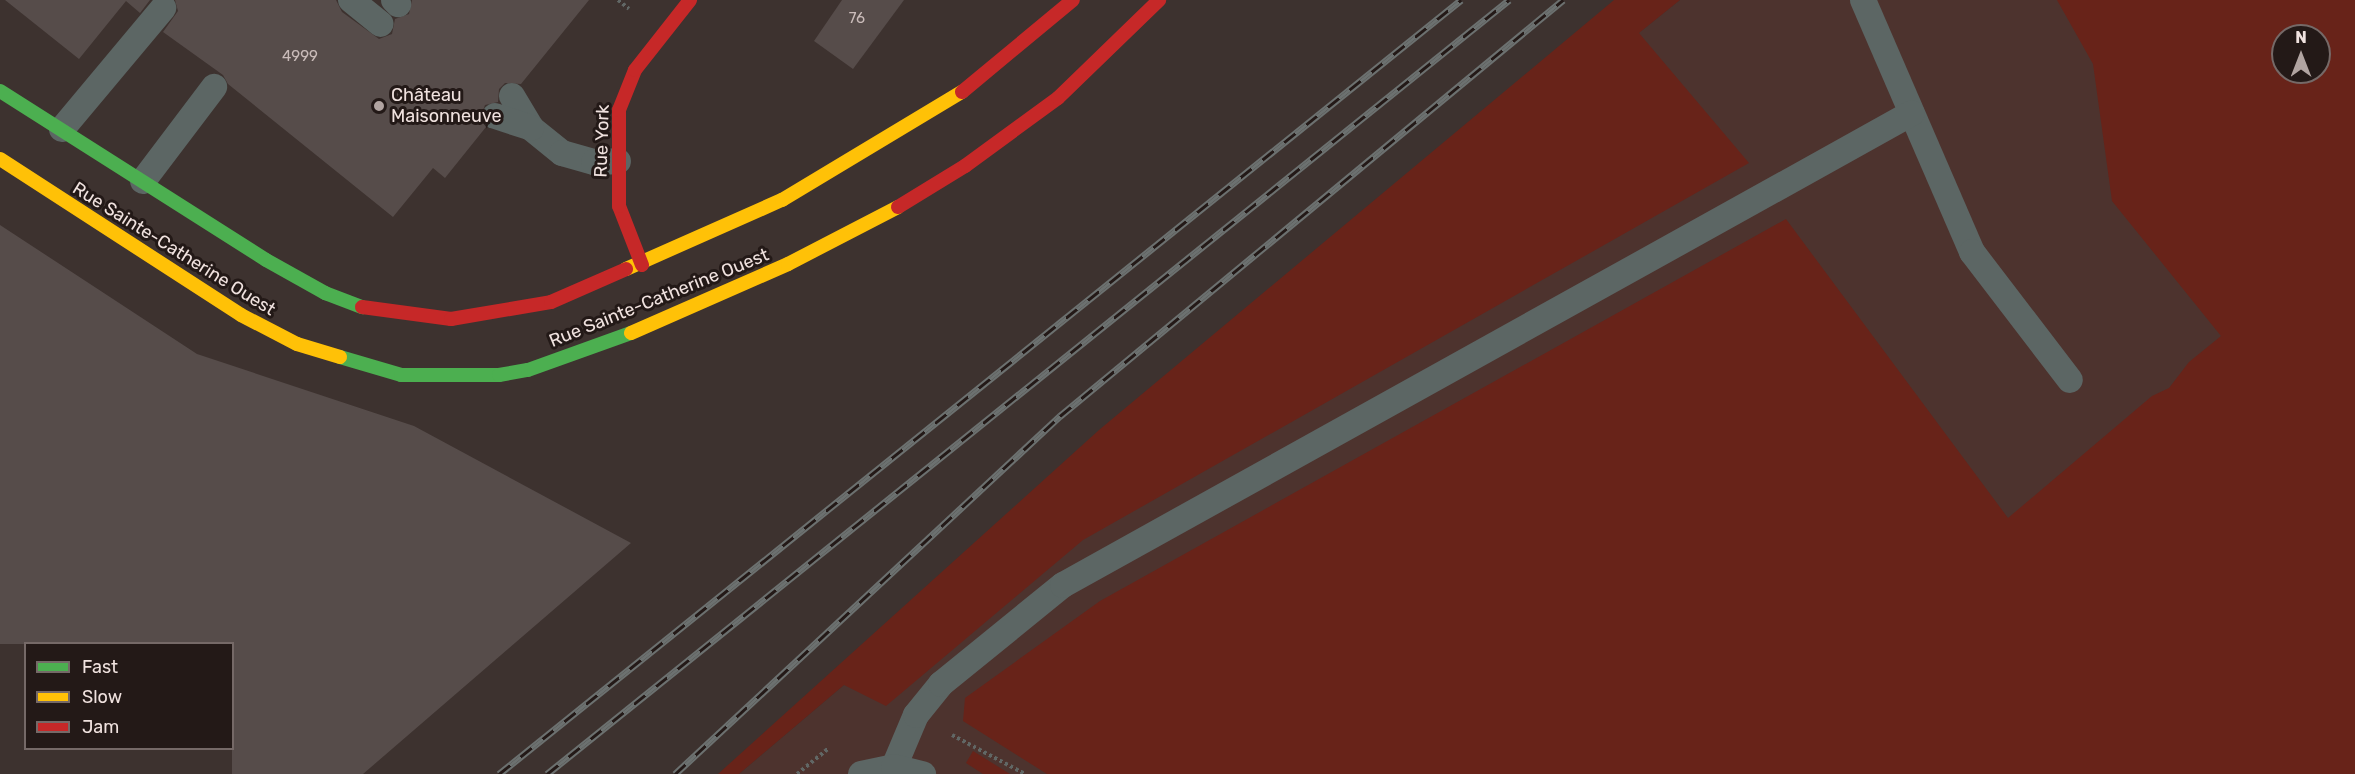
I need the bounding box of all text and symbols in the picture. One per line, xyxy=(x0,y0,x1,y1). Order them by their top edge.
house number: 76 xyxy=(849,10,865,28)
north arrow xyxy=(2271,24,2331,84)
text: N xyxy=(2295,28,2307,47)
house number: 4999 xyxy=(282,48,318,66)
place label: Château Maisonneuve xyxy=(391,85,502,128)
marker: Château Maisonneuve xyxy=(372,99,386,113)
street label: Rue York xyxy=(590,104,614,178)
street label: Rue Sainte-Catherine Ouest xyxy=(69,178,279,320)
street label: Rue Sainte-Catherine Ouest xyxy=(546,244,772,352)
legend xyxy=(24,642,234,750)
text: Fast xyxy=(82,656,118,678)
text: Slow xyxy=(82,686,122,708)
text: Jam xyxy=(82,716,119,738)

